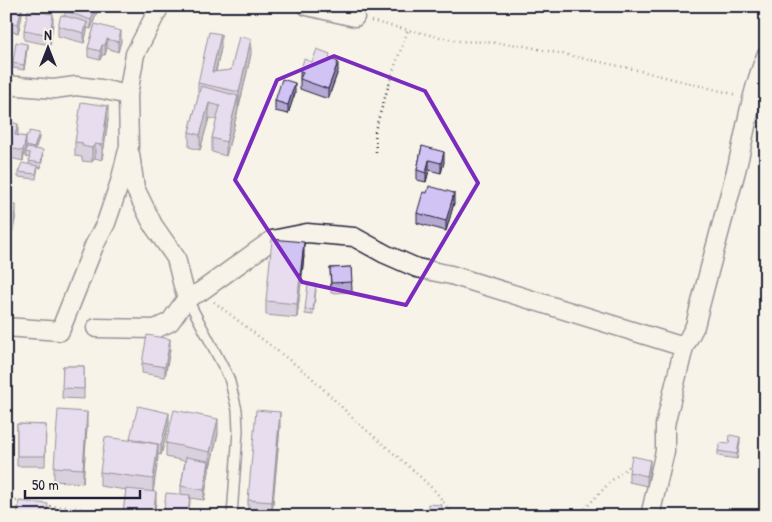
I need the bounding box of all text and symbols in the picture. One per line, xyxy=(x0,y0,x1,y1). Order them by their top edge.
north arrow xyxy=(22,22,72,72)
text: N xyxy=(44,25,52,44)
scale bar xyxy=(25,467,140,499)
text: 50 m xyxy=(32,474,59,495)

